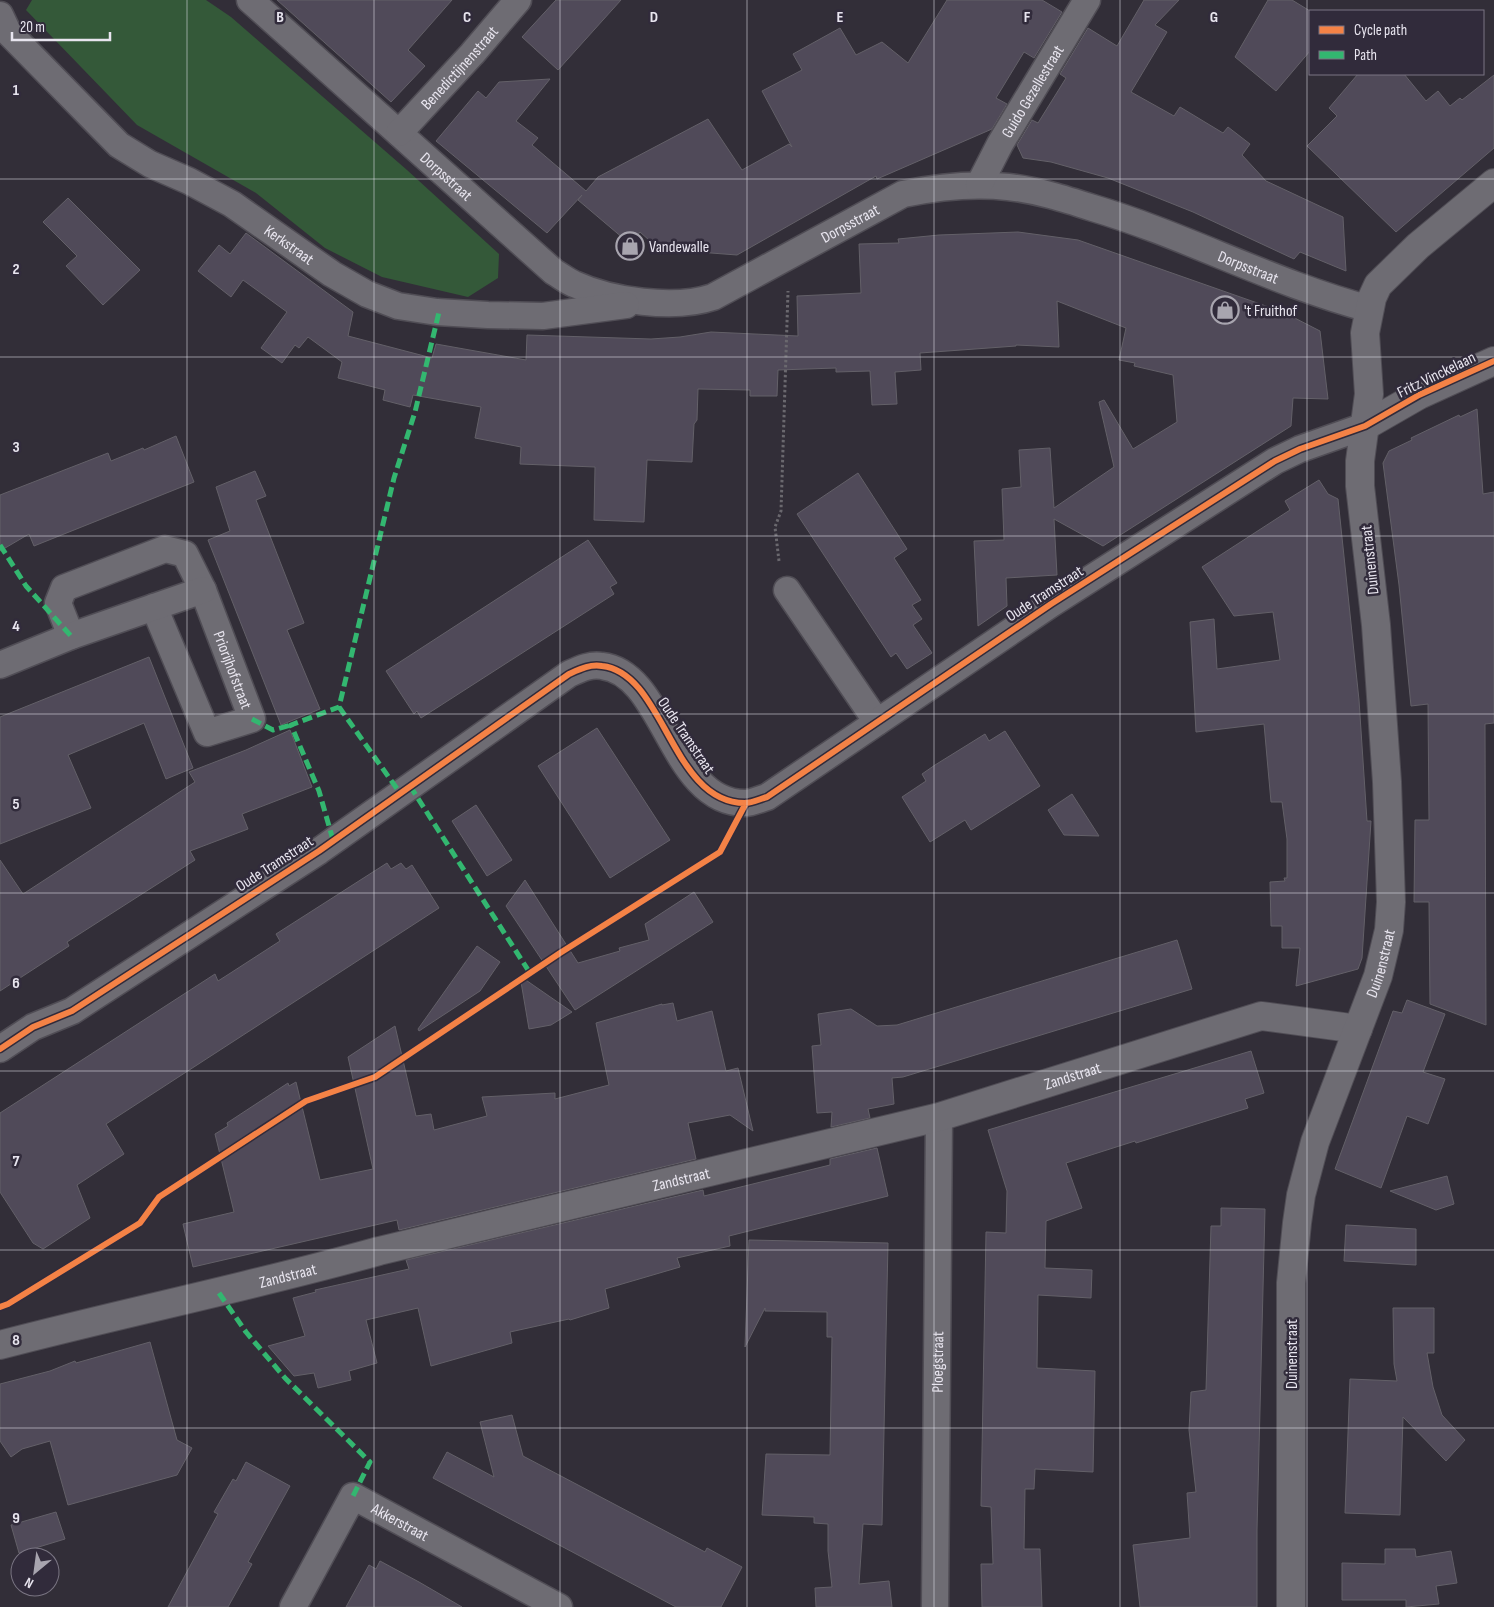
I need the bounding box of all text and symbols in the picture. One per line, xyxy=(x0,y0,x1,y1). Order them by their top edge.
text: B xyxy=(276,8,284,27)
text: C xyxy=(463,8,471,27)
text: D xyxy=(650,8,658,27)
text: E xyxy=(837,8,844,27)
text: F xyxy=(1024,8,1031,27)
text: G xyxy=(1210,8,1218,27)
scale bar xyxy=(12,10,110,42)
legend xyxy=(1309,10,1484,75)
text: 20 m xyxy=(20,18,45,37)
text: Cycle path xyxy=(1354,21,1407,40)
street label: Benedictijnenstraat xyxy=(418,23,503,114)
street label: Guido Gezellestraat xyxy=(998,42,1069,141)
text: Path xyxy=(1354,46,1377,65)
text: 1 xyxy=(13,81,20,100)
street label: Dorpsstraat xyxy=(416,149,476,205)
street label: Dorpsstraat xyxy=(818,201,883,248)
street label: Kerkstraat xyxy=(260,222,317,269)
shop icon: Vandewalle xyxy=(615,231,645,261)
place label: Vandewalle xyxy=(649,238,709,257)
street label: Dorpsstraat xyxy=(1215,247,1281,289)
text: 2 xyxy=(12,260,20,279)
shop icon: 't Fruithof xyxy=(1210,295,1240,325)
place label: 't Fruithof xyxy=(1244,302,1298,321)
street label: Fritz Vinckelaan xyxy=(1394,348,1479,402)
text: 3 xyxy=(12,438,20,457)
street label: Duinenstraat xyxy=(1357,524,1384,596)
street label: Oude Tramstraat xyxy=(1003,562,1087,626)
text: 4 xyxy=(12,617,20,636)
street label: Priorijhofstraat xyxy=(208,629,255,712)
street label: Oude Tramstraat xyxy=(653,694,718,778)
text: 5 xyxy=(12,795,20,814)
street label: Oude Tramstraat xyxy=(233,832,317,896)
street label: Duinenstraat xyxy=(1363,927,1400,1000)
text: 6 xyxy=(12,974,20,993)
street label: Zandstraat xyxy=(1042,1059,1104,1094)
text: 7 xyxy=(13,1152,20,1171)
street label: Zandstraat xyxy=(651,1164,712,1196)
street label: Zandstraat xyxy=(257,1260,319,1293)
street label: Duinenstraat xyxy=(1283,1319,1302,1389)
text: 8 xyxy=(12,1331,20,1350)
street label: Ploegstraat xyxy=(929,1331,948,1393)
street label: Akkerstraat xyxy=(367,1499,432,1546)
text: 9 xyxy=(12,1509,20,1528)
north arrow xyxy=(10,1547,60,1597)
text: N xyxy=(22,1574,36,1592)

